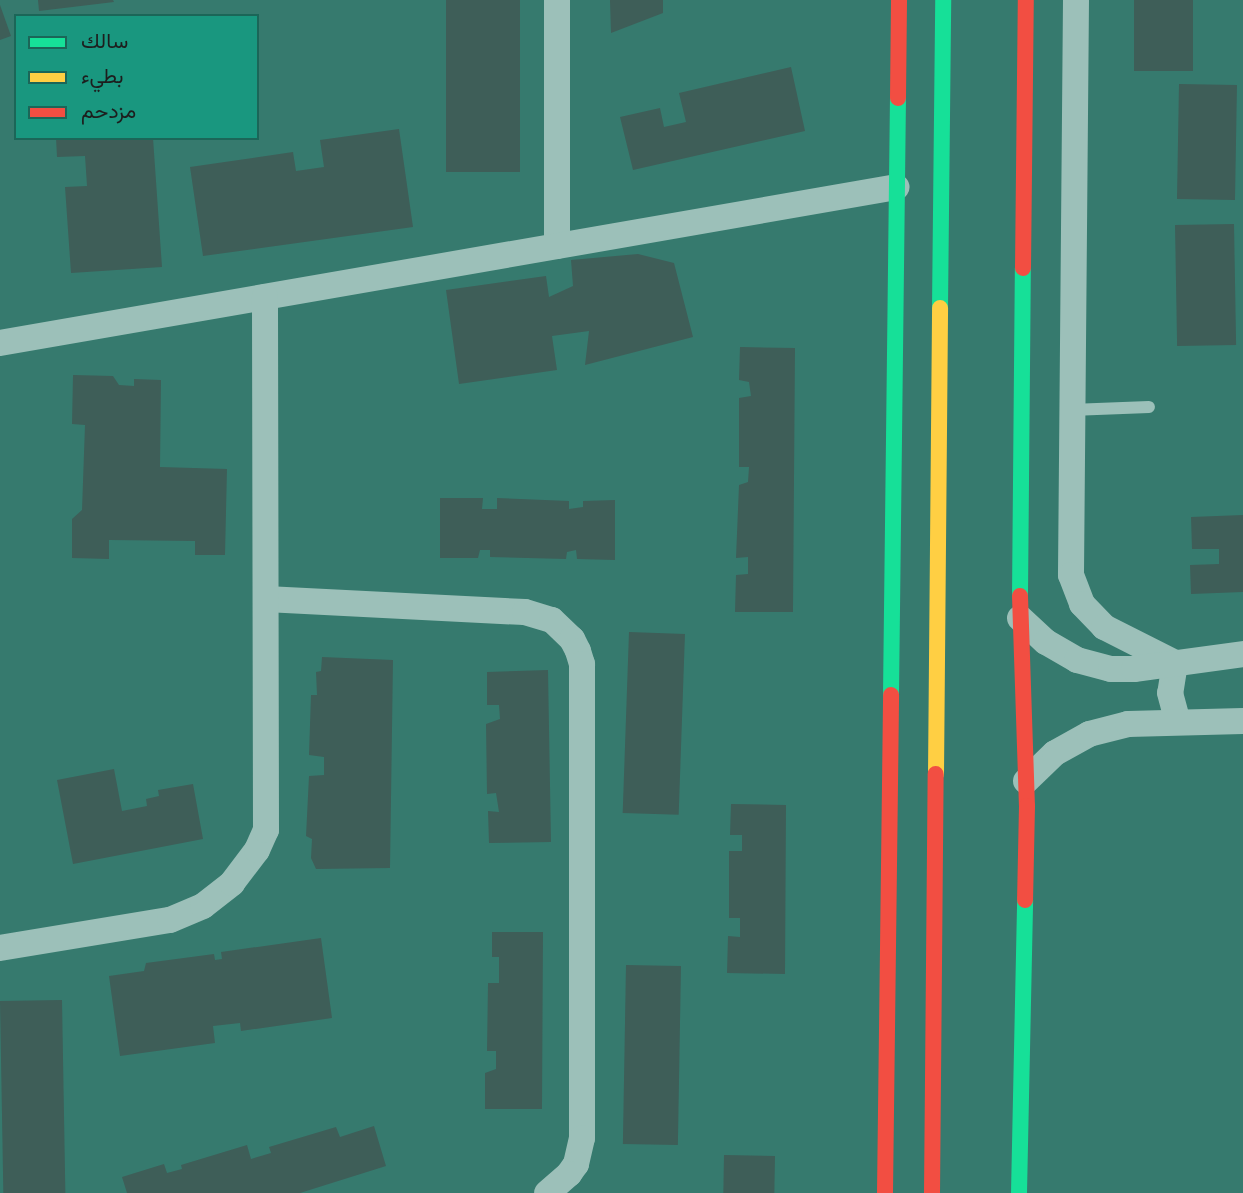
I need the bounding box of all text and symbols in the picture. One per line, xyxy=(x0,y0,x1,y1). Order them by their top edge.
legend xyxy=(14,14,259,140)
text: سالك xyxy=(81,26,128,56)
text: بطيء xyxy=(81,61,124,91)
text: مزدحم xyxy=(81,96,136,126)

